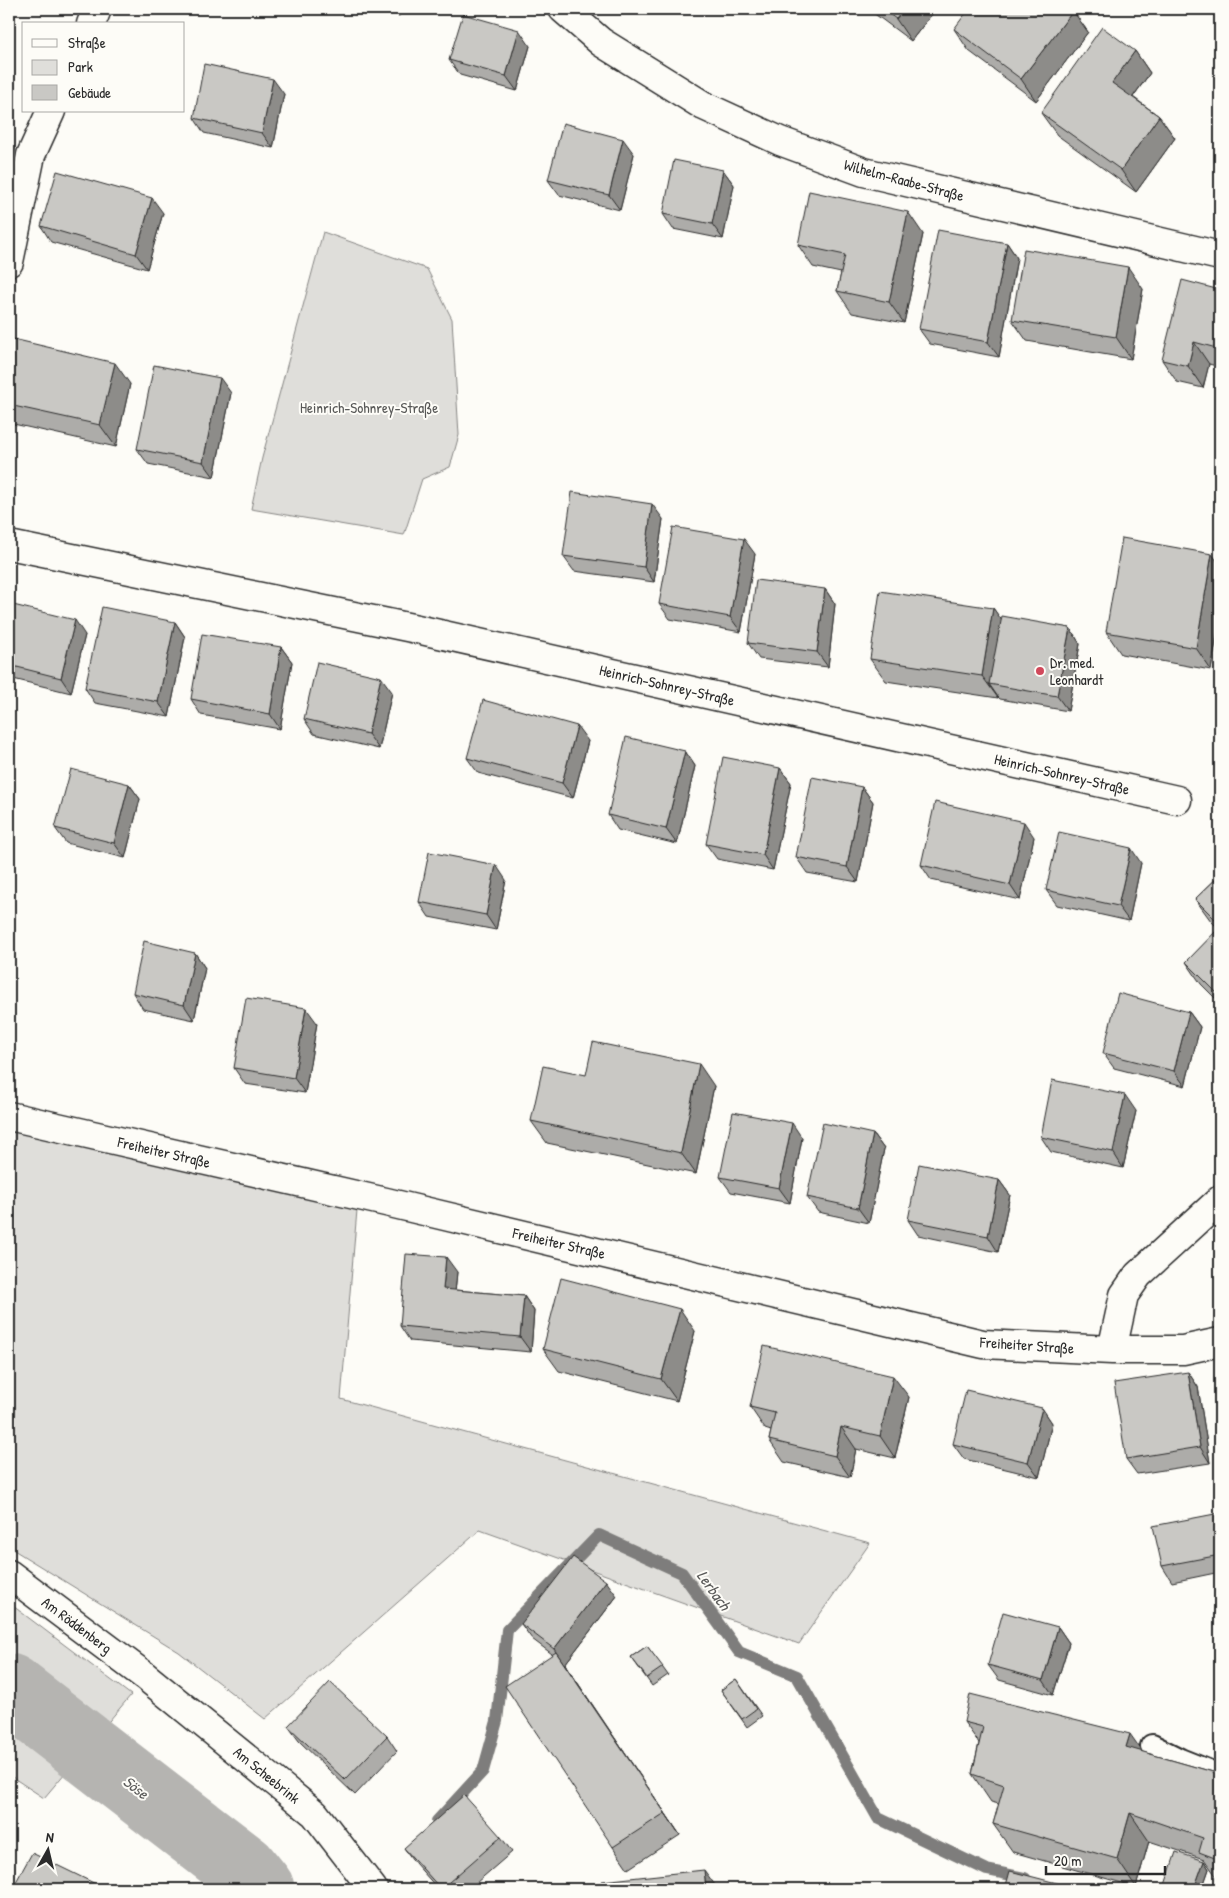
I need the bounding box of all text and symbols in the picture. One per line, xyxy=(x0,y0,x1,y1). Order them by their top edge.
legend xyxy=(22,22,185,112)
text: Straße xyxy=(68,32,106,53)
text: Park xyxy=(68,56,93,77)
text: Gebäude xyxy=(68,82,111,103)
street label: Wilhelm-Raabe-Straße xyxy=(842,154,966,206)
park label: Heinrich-Sohnrey-Straße xyxy=(300,397,438,418)
place label: Dr. med. Leonhardt xyxy=(1050,652,1104,690)
street label: Heinrich-Sohnrey-Straße xyxy=(597,659,737,711)
marker: Dr. med. Leonhardt xyxy=(1034,665,1046,677)
street label: Heinrich-Sohnrey-Straße xyxy=(992,748,1132,800)
street label: Freiheiter Straße xyxy=(115,1131,212,1173)
street label: Freiheiter Straße xyxy=(510,1222,607,1264)
street label: Freiheiter Straße xyxy=(978,1331,1075,1359)
water label: Lerbach xyxy=(692,1566,737,1615)
street label: Am Röddenberg xyxy=(38,1592,117,1659)
street label: Am Scheebrink xyxy=(229,1742,305,1808)
water label: Söse xyxy=(119,1770,154,1804)
north arrow xyxy=(22,1826,72,1876)
text: N xyxy=(45,1827,55,1847)
scale bar xyxy=(1046,1843,1165,1875)
text: 20 m xyxy=(1054,1850,1081,1871)

